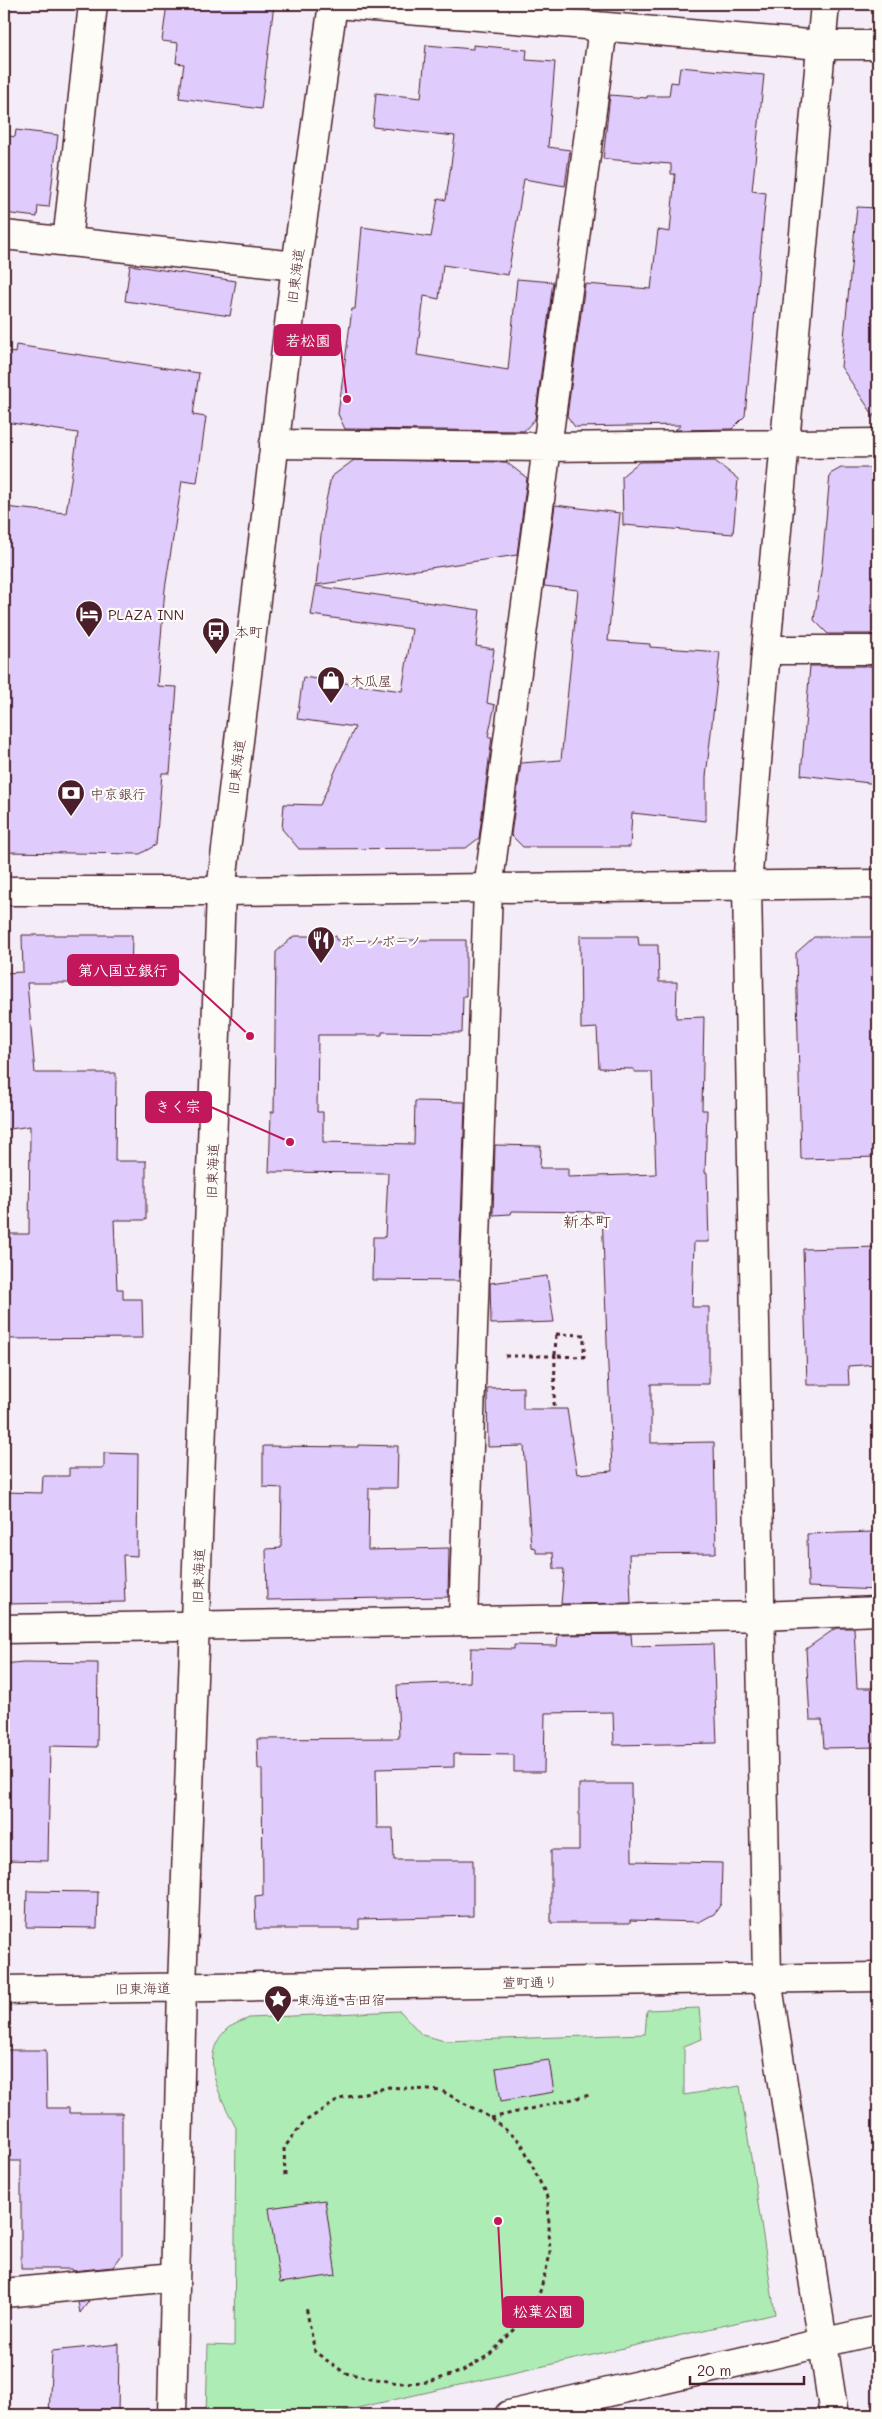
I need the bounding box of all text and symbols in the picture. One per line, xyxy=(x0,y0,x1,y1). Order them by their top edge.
street label: 旧東海道 xyxy=(282,247,308,305)
callout: 若松園 xyxy=(275,325,340,355)
text: 若松園 xyxy=(285,330,331,350)
hotel icon: PLAZA INN xyxy=(74,599,104,638)
place label: PLAZA INN xyxy=(108,605,184,624)
bus stop icon: 本町 xyxy=(201,616,231,655)
place label: 本町 xyxy=(235,622,263,641)
shop icon: 木瓜屋 xyxy=(316,665,346,704)
place label: 木瓜屋 xyxy=(350,671,392,690)
street label: 旧東海道 xyxy=(223,738,249,796)
bank icon: 中京銀行 xyxy=(56,778,86,817)
place label: 中京銀行 xyxy=(90,784,146,803)
restaurant icon: ボーノボーノ xyxy=(306,925,336,964)
place label: ボーノボーノ xyxy=(340,931,422,950)
callout: 第八国立銀行 xyxy=(68,955,178,985)
text: 第八国立銀行 xyxy=(78,960,168,980)
callout: きく宗 xyxy=(146,1092,211,1122)
text: きく宗 xyxy=(155,1096,201,1116)
street label: 旧東海道 xyxy=(202,1143,222,1199)
district label: 新本町 xyxy=(563,1210,611,1231)
street label: 旧東海道 xyxy=(188,1548,208,1604)
street label: 萱町通り xyxy=(502,1972,558,1992)
street label: 旧東海道 xyxy=(115,1978,171,1998)
place icon: 東海道 吉田宿 xyxy=(263,1984,293,2023)
place label: 東海道 吉田宿 xyxy=(297,1990,385,2009)
callout: 松葉公園 xyxy=(503,2297,583,2327)
text: 松葉公園 xyxy=(513,2301,573,2321)
scale bar xyxy=(690,2354,803,2386)
text: 20 m xyxy=(697,2360,731,2380)

